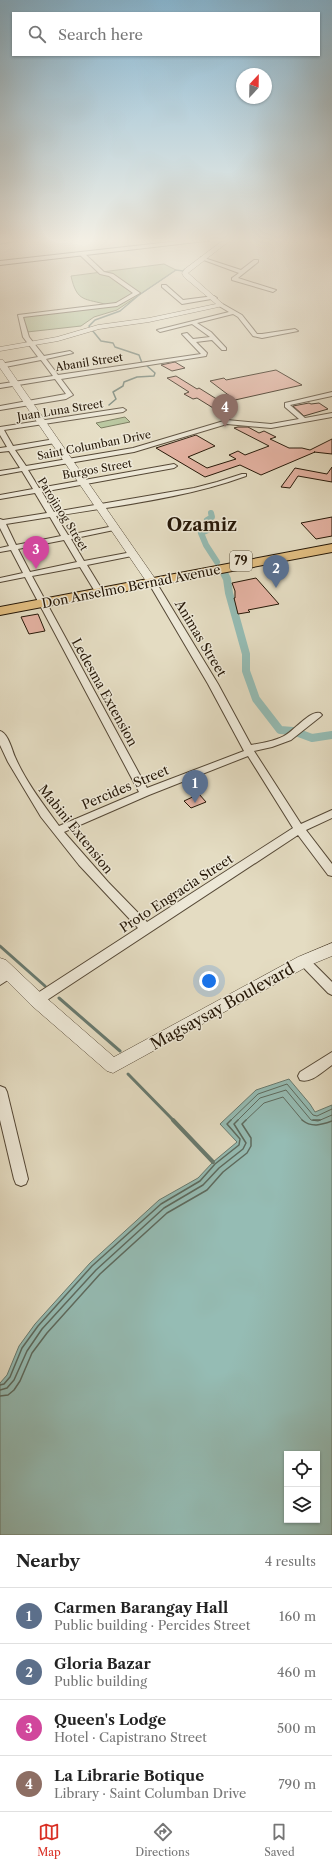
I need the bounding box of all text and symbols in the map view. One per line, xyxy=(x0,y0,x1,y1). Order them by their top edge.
search box xyxy=(12,12,320,56)
icon: search xyxy=(26,23,48,45)
text: Search here xyxy=(58,25,143,44)
north arrow xyxy=(236,68,272,104)
street label: Abanil Street xyxy=(53,350,124,374)
pin: 4 xyxy=(212,394,238,427)
street label: Juan Luna Street xyxy=(14,396,104,424)
street label: Saint Columban Drive xyxy=(36,427,152,463)
street label: Burgos Street xyxy=(61,456,133,482)
street label: Parojinog Street xyxy=(35,475,91,553)
district label: Ozamiz xyxy=(167,514,237,536)
pin: 3 xyxy=(23,536,49,569)
road number: 79 xyxy=(230,551,252,571)
pin: 2 xyxy=(263,555,289,588)
street label: Don Anselmo Bernad Avenue xyxy=(40,561,222,611)
street label: Animas Street xyxy=(171,596,230,680)
street label: Ledesma Extension xyxy=(69,635,141,749)
street label: Percides Street xyxy=(79,761,171,812)
pin: 1 xyxy=(182,770,208,803)
street label: Mabini Extension xyxy=(35,781,117,877)
street label: Proto Engracia Street xyxy=(116,850,236,936)
street label: Magsaysay Boulevard xyxy=(147,958,298,1054)
your location xyxy=(199,971,219,991)
map controls xyxy=(284,1451,320,1523)
button: locate xyxy=(284,1451,320,1487)
button: layers xyxy=(284,1487,320,1523)
text: Nearby xyxy=(16,1551,80,1571)
text: 4 results xyxy=(265,1553,316,1569)
text: Carmen Barangay Hall xyxy=(54,1598,228,1617)
text: 1 xyxy=(26,1608,32,1624)
text: 160 m xyxy=(279,1608,316,1624)
text: Public building · Percides Street xyxy=(54,1617,250,1633)
text: Gloria Bazar xyxy=(54,1654,151,1673)
text: 2 xyxy=(25,1664,33,1680)
text: 460 m xyxy=(277,1664,316,1680)
text: Public building xyxy=(54,1673,147,1689)
text: Queen's Lodge xyxy=(54,1710,166,1729)
text: 3 xyxy=(25,1720,33,1736)
text: 500 m xyxy=(277,1720,316,1736)
text: Hotel · Capistrano Street xyxy=(54,1729,207,1745)
text: La Librarie Botique xyxy=(54,1766,204,1785)
text: 4 xyxy=(25,1776,33,1792)
text: 790 m xyxy=(278,1776,316,1792)
text: Library · Saint Columban Drive xyxy=(54,1785,246,1801)
tab: Map xyxy=(37,1821,61,1859)
tab: Directions xyxy=(135,1821,190,1859)
tab: Saved xyxy=(264,1821,295,1859)

